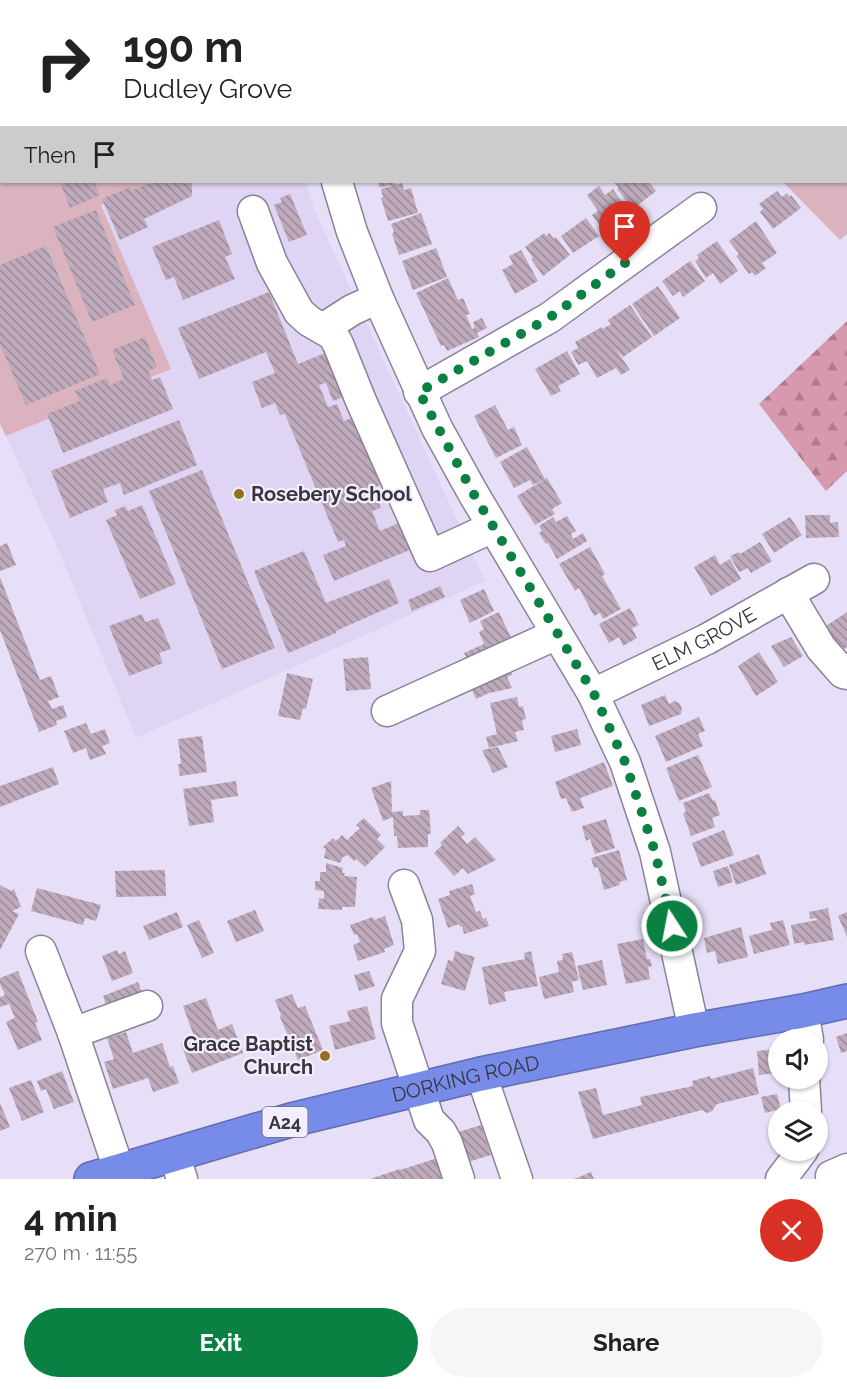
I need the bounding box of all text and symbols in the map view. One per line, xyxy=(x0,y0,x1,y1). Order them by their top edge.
text: 190 m xyxy=(123,23,243,72)
icon: right xyxy=(24,24,102,102)
text: Dudley Grove xyxy=(123,73,292,104)
icon: arrive xyxy=(88,138,121,171)
text: Then xyxy=(24,142,76,168)
pin xyxy=(599,201,650,263)
icon: arrive xyxy=(608,210,641,243)
place label: Rosebery School xyxy=(251,482,412,506)
marker: Rosebery School xyxy=(232,487,246,501)
street label: ELM GROVE xyxy=(648,602,760,676)
position arrow xyxy=(640,894,704,958)
map controls xyxy=(768,1029,828,1161)
button: sound xyxy=(768,1029,828,1089)
place label: Grace Baptist Church xyxy=(183,1032,313,1079)
marker: Grace Baptist Church xyxy=(318,1049,332,1063)
street label: DORKING ROAD xyxy=(389,1050,541,1107)
button: layers xyxy=(768,1101,828,1161)
road number: A24 xyxy=(262,1107,308,1137)
text: 4 min xyxy=(24,1197,118,1239)
button: close xyxy=(760,1199,823,1262)
text: 270 m · 11:55 xyxy=(24,1241,137,1265)
button: Exit xyxy=(24,1308,418,1377)
button: Share xyxy=(430,1308,823,1377)

